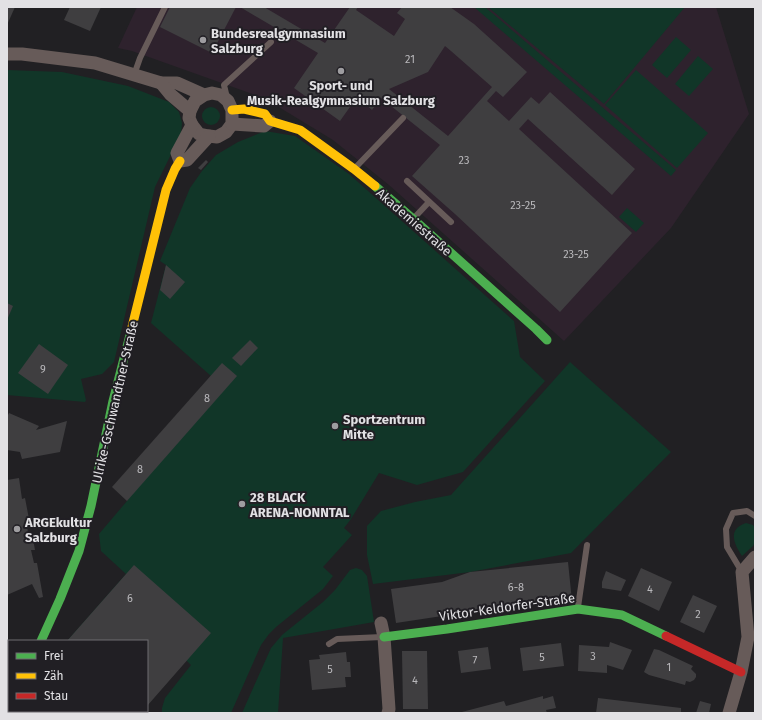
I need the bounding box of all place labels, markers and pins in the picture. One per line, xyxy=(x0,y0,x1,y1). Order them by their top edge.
place label: Bundesrealgymnasium Salzburg xyxy=(211,26,346,56)
marker: Bundesrealgymnasium Salzburg xyxy=(198,35,208,45)
marker: Sport- und Musik-Realgymnasium Salzburg xyxy=(336,66,346,76)
place label: Sport- und Musik-Realgymnasium Salzburg xyxy=(247,78,436,108)
place label: Sportzentrum Mitte xyxy=(343,412,425,442)
marker: Sportzentrum Mitte xyxy=(330,421,340,431)
place label: 28 BLACK ARENA-NONNTAL xyxy=(249,490,350,520)
marker: 28 BLACK ARENA-NONNTAL xyxy=(237,499,247,509)
place label: ARGEkultur Salzburg xyxy=(24,515,93,545)
marker: ARGEkultur Salzburg xyxy=(12,524,22,534)

